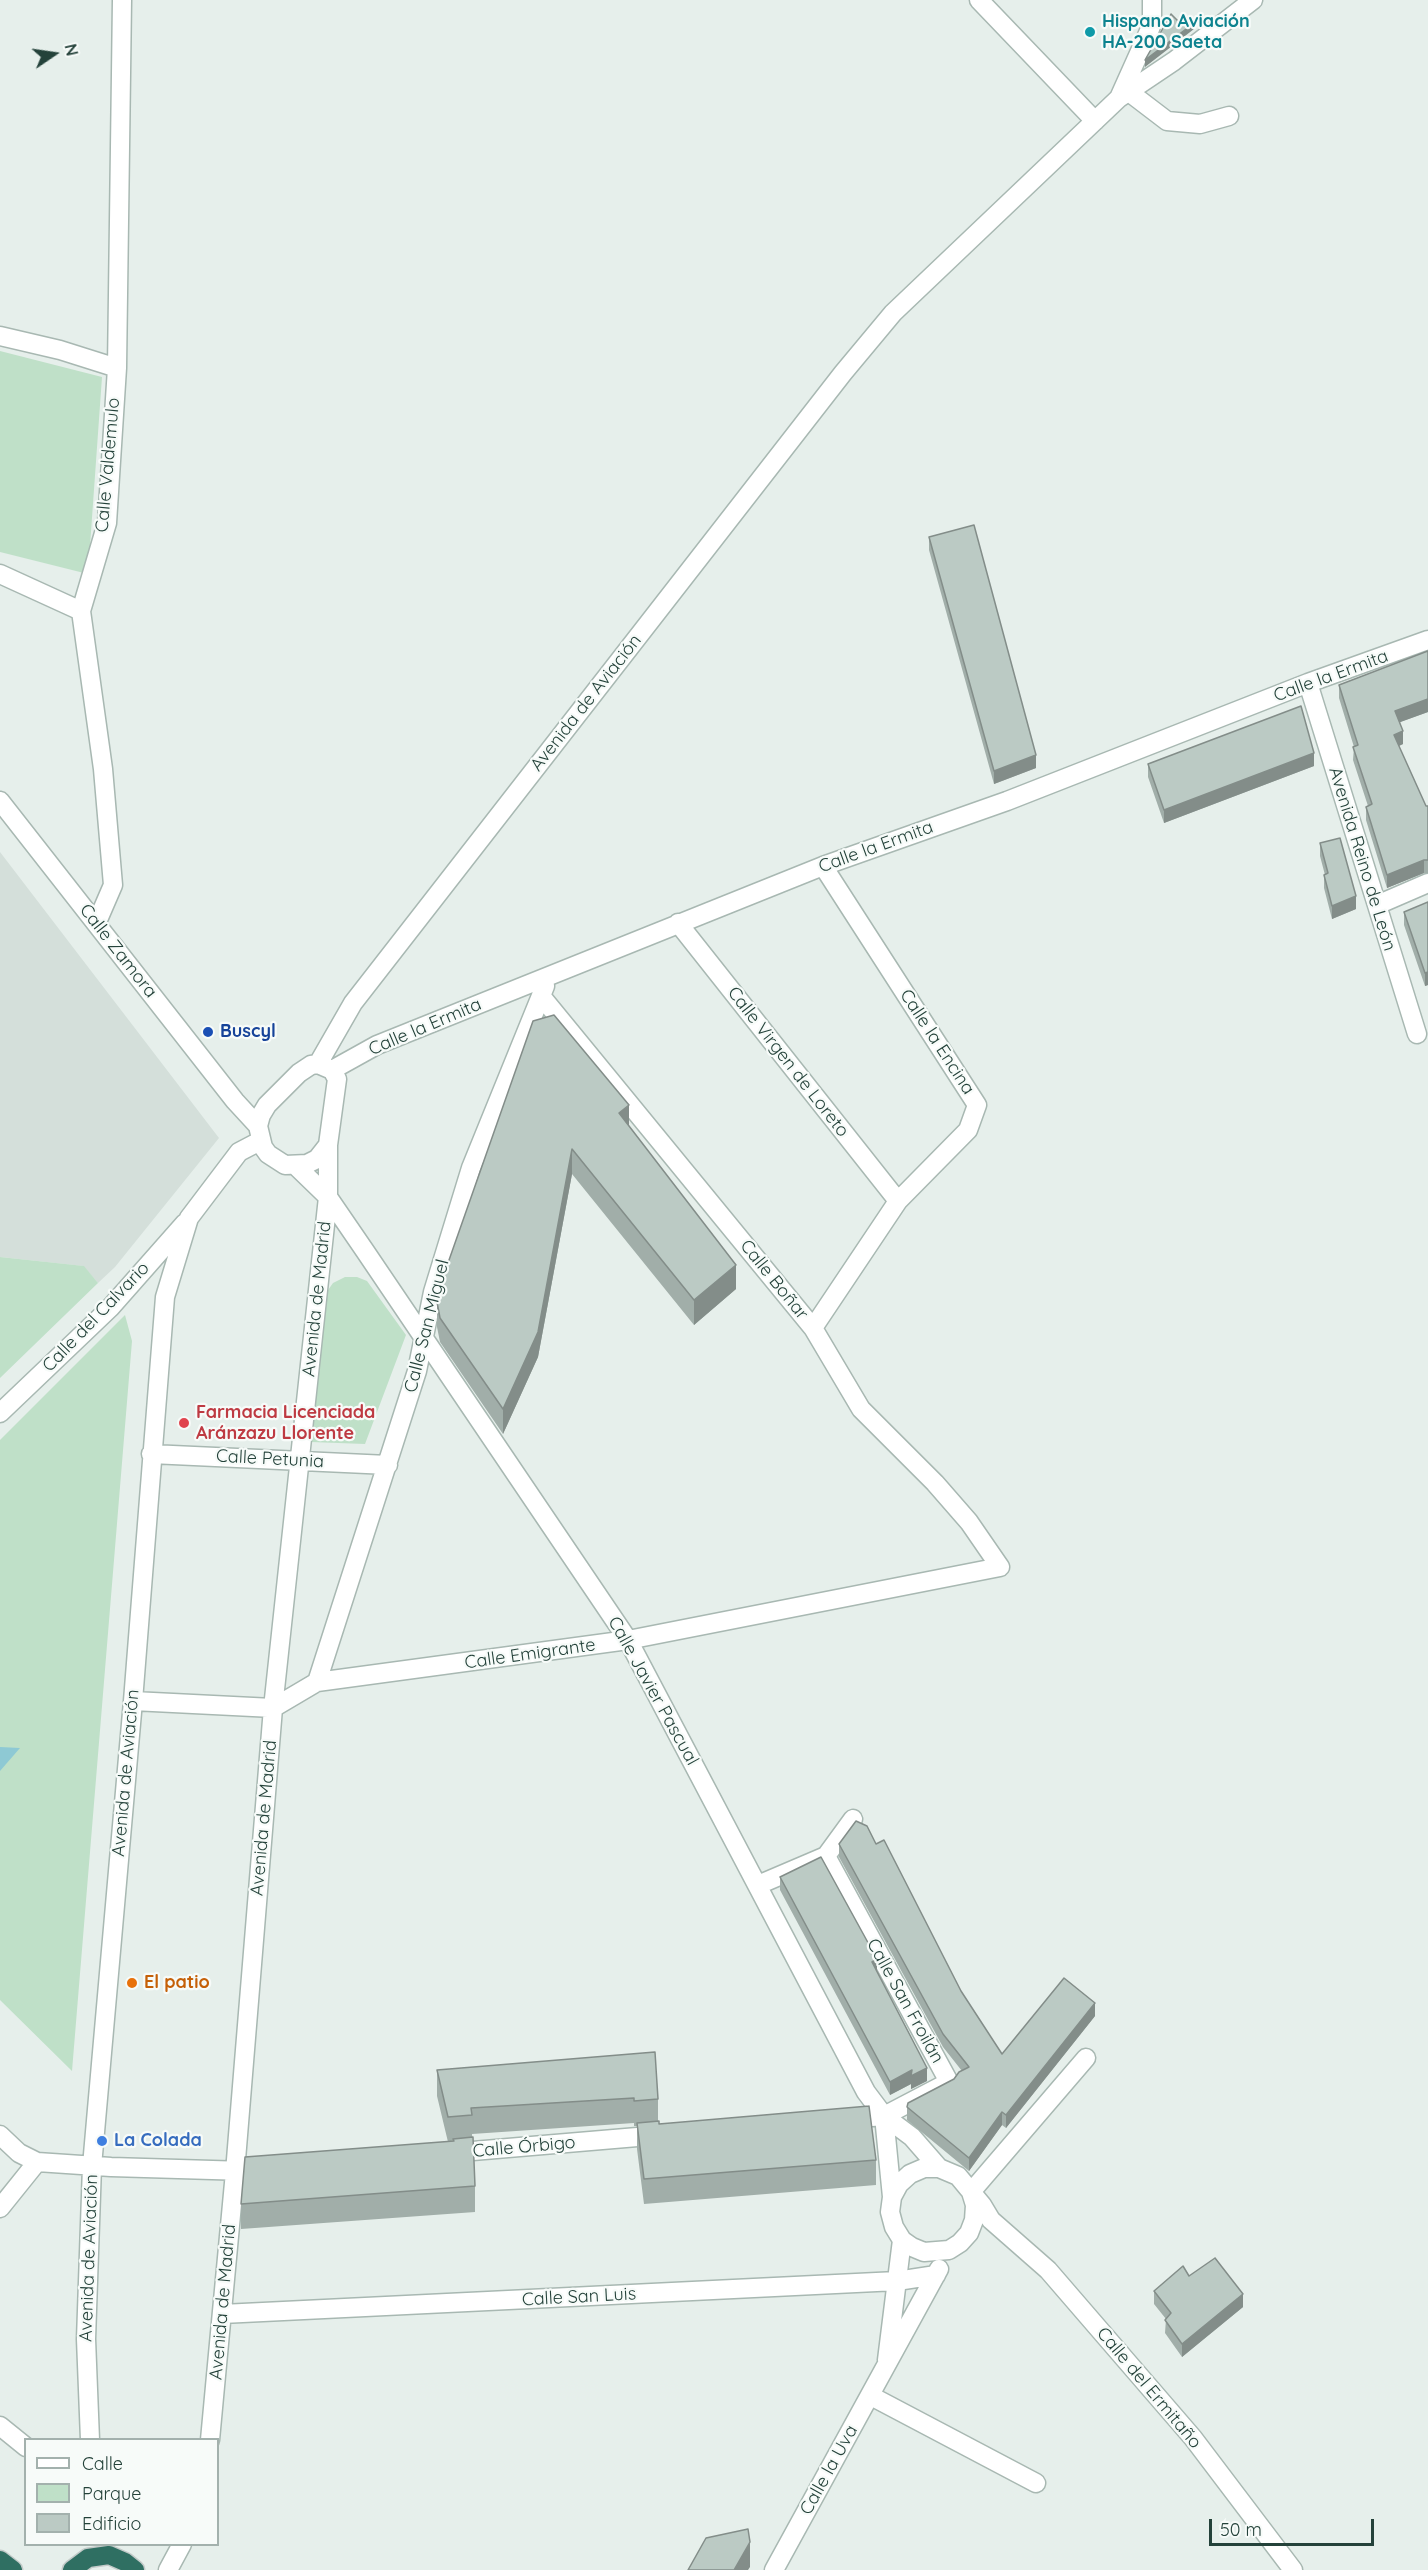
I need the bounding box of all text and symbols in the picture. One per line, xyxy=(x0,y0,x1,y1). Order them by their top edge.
place label: Hispano Aviación HA-200 Saeta xyxy=(1102,11,1250,54)
north arrow xyxy=(24,24,84,84)
marker: Hispano Aviación HA-200 Saeta xyxy=(1083,25,1097,39)
text: N xyxy=(60,42,83,58)
street label: Calle Valdemulo xyxy=(91,397,125,533)
street label: Avenida de Aviación xyxy=(526,630,646,776)
street label: Calle la Ermita xyxy=(1271,645,1391,707)
street label: Avenida Reino de León xyxy=(1324,765,1400,953)
street label: Calle la Ermita xyxy=(816,816,936,878)
street label: Calle Zamora xyxy=(75,900,161,1002)
street label: Calle Virgen de Loreto xyxy=(723,983,853,1141)
street label: Calle la Encina xyxy=(895,985,979,1099)
street label: Calle la Ermita xyxy=(365,994,485,1060)
place label: Buscyl xyxy=(220,1021,276,1043)
marker: Buscyl xyxy=(201,1025,215,1039)
street label: Avenida de Madrid xyxy=(298,1220,336,1378)
street label: Calle Boñar xyxy=(735,1236,813,1324)
street label: Calle San Miguel xyxy=(400,1257,454,1395)
street label: Calle del Calvario xyxy=(38,1258,154,1376)
place label: Farmacia Licenciada Aránzazu Llorente xyxy=(196,1402,375,1444)
marker: Farmacia Licenciada Aránzazu Llorente xyxy=(177,1416,191,1430)
street label: Calle Petunia xyxy=(215,1445,325,1473)
street label: Calle Javier Pascual xyxy=(603,1613,703,1769)
street label: Calle Emigrante xyxy=(463,1634,597,1674)
street label: Avenida de Aviación xyxy=(108,1689,144,1857)
street label: Avenida de Madrid xyxy=(246,1739,282,1897)
street label: Calle San Froilán xyxy=(862,1935,948,2067)
place label: El patio xyxy=(144,1972,210,1994)
marker: El patio xyxy=(125,1976,139,1990)
place label: La Colada xyxy=(114,2130,202,2152)
street label: Calle Órbigo xyxy=(472,2132,576,2162)
marker: La Colada xyxy=(95,2134,109,2148)
street label: Avenida de Aviación xyxy=(75,2174,103,2342)
street label: Avenida de Madrid xyxy=(205,2223,241,2381)
street label: Calle San Luis xyxy=(521,2283,637,2311)
street label: Calle del Ermitaño xyxy=(1092,2323,1206,2453)
street label: Calle la Uva xyxy=(796,2421,862,2519)
legend xyxy=(24,2438,219,2546)
text: Calle xyxy=(82,2452,123,2475)
text: Parque xyxy=(82,2482,141,2505)
scale bar xyxy=(1212,2507,1377,2545)
text: Edificio xyxy=(82,2512,141,2535)
text: 50 m xyxy=(1220,2518,1262,2541)

